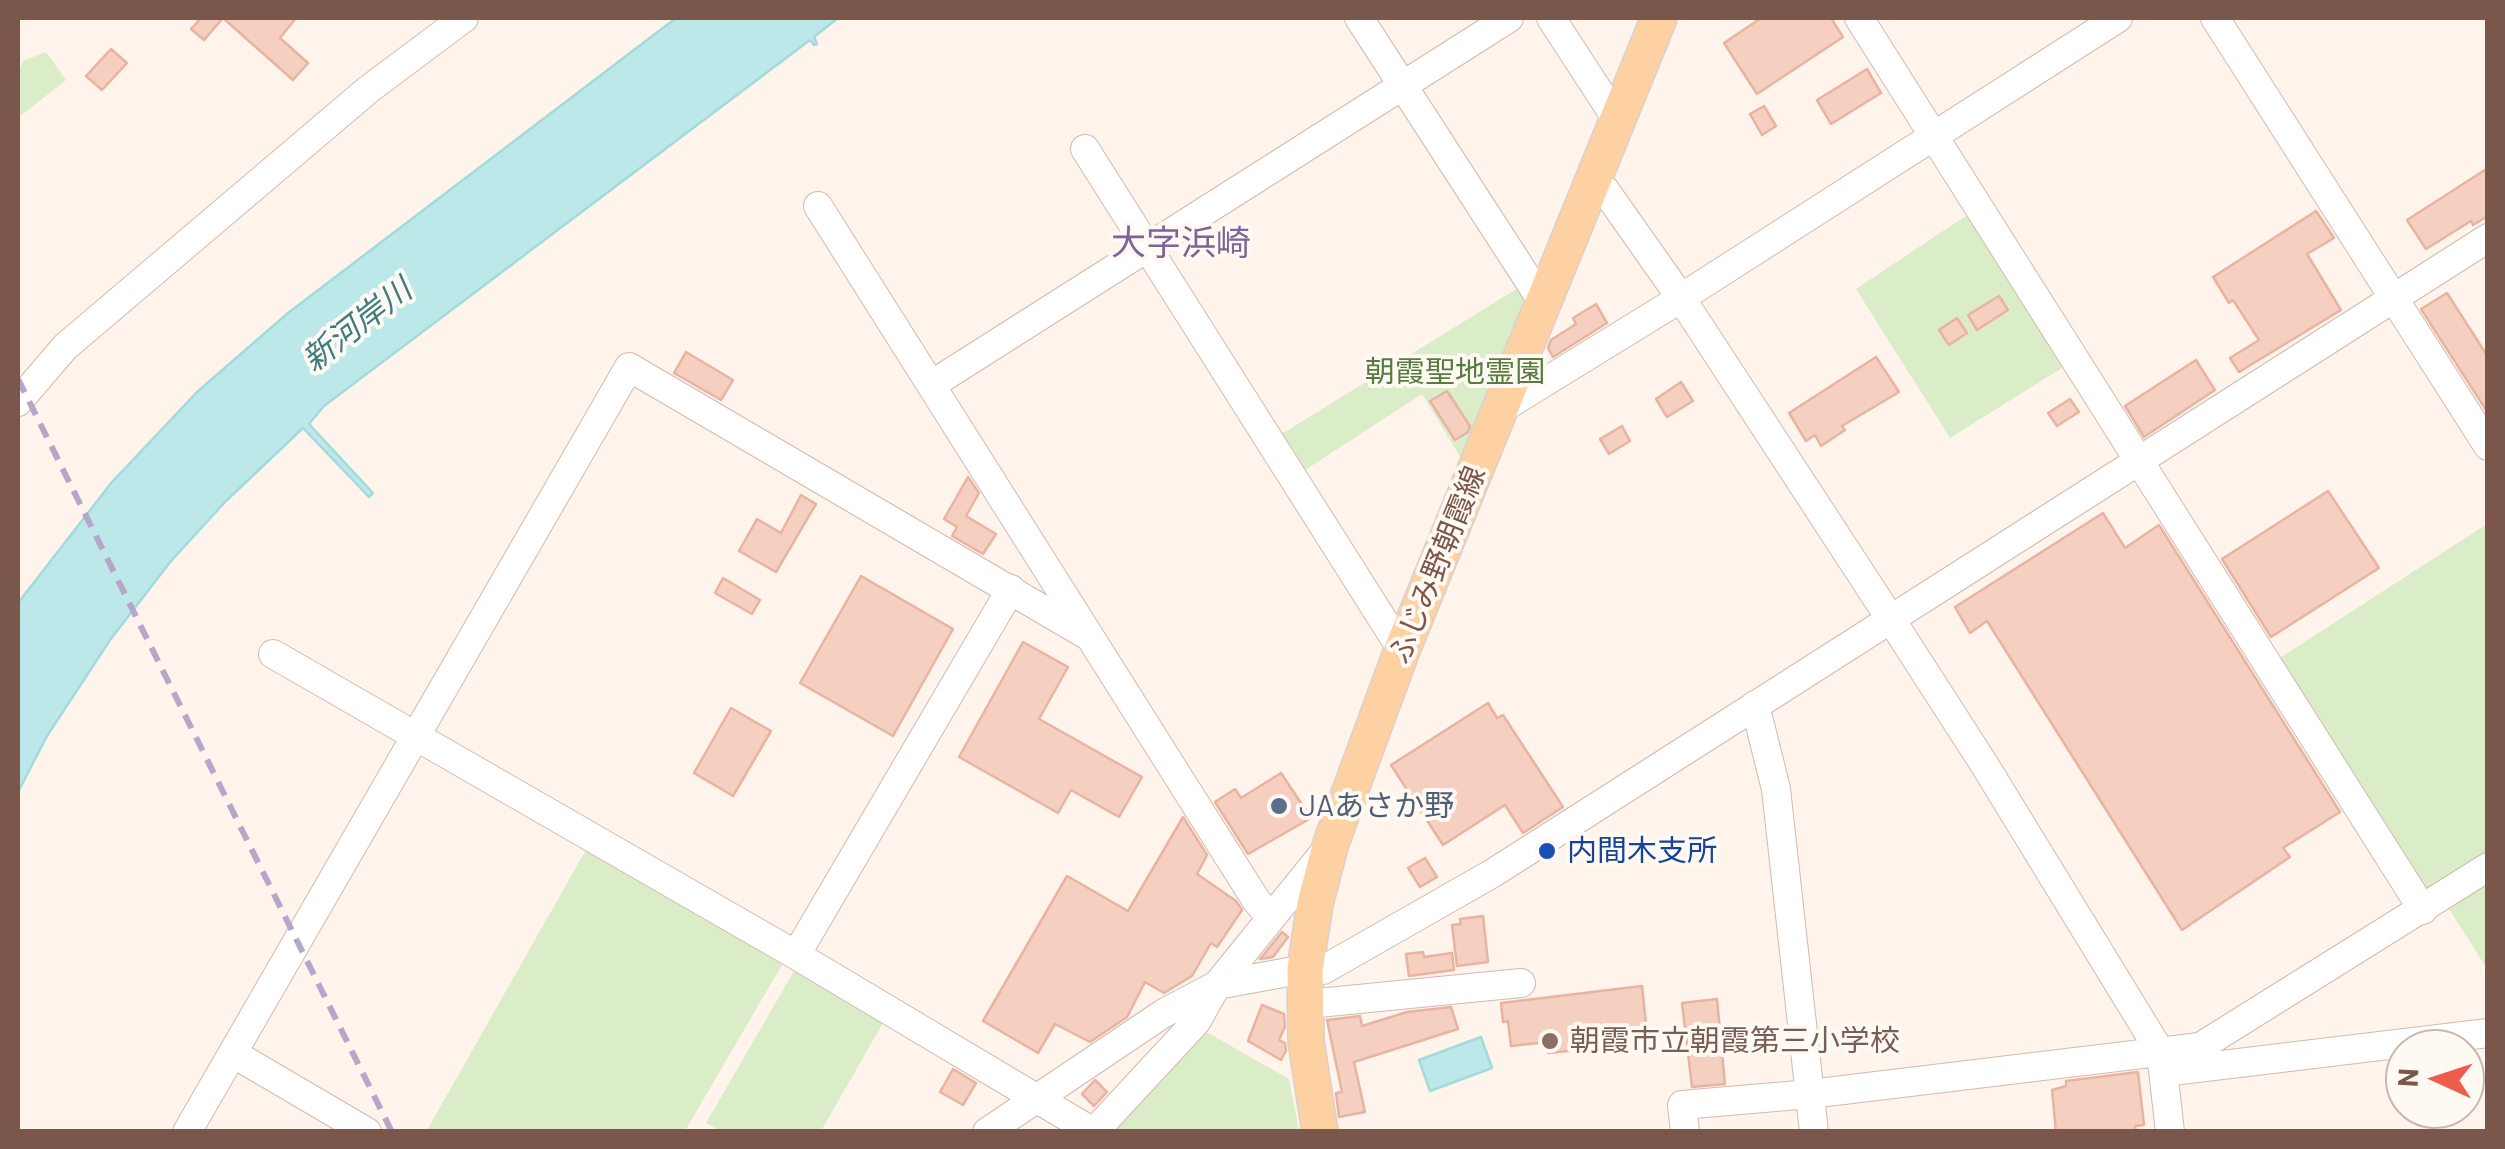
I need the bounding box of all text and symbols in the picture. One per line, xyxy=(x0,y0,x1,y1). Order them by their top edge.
district label: 大字浜崎 xyxy=(1111,222,1251,264)
water label: 新河岸川 xyxy=(295,270,419,380)
park label: 朝霞聖地霊園 xyxy=(1365,354,1545,390)
street label: ふじみ野朝霞線 xyxy=(1381,461,1493,669)
place label: JAあさか野 xyxy=(1299,788,1454,824)
marker: JAあさか野 xyxy=(1268,795,1290,817)
place label: 内間木支所 xyxy=(1567,833,1717,869)
marker: 内間木支所 xyxy=(1536,840,1558,862)
place label: 朝霞市立朝霞第三小学校 xyxy=(1570,1023,1900,1059)
north arrow xyxy=(2385,1029,2485,1129)
marker: 朝霞市立朝霞第三小学校 xyxy=(1539,1030,1561,1052)
text: N xyxy=(2390,1067,2425,1088)

